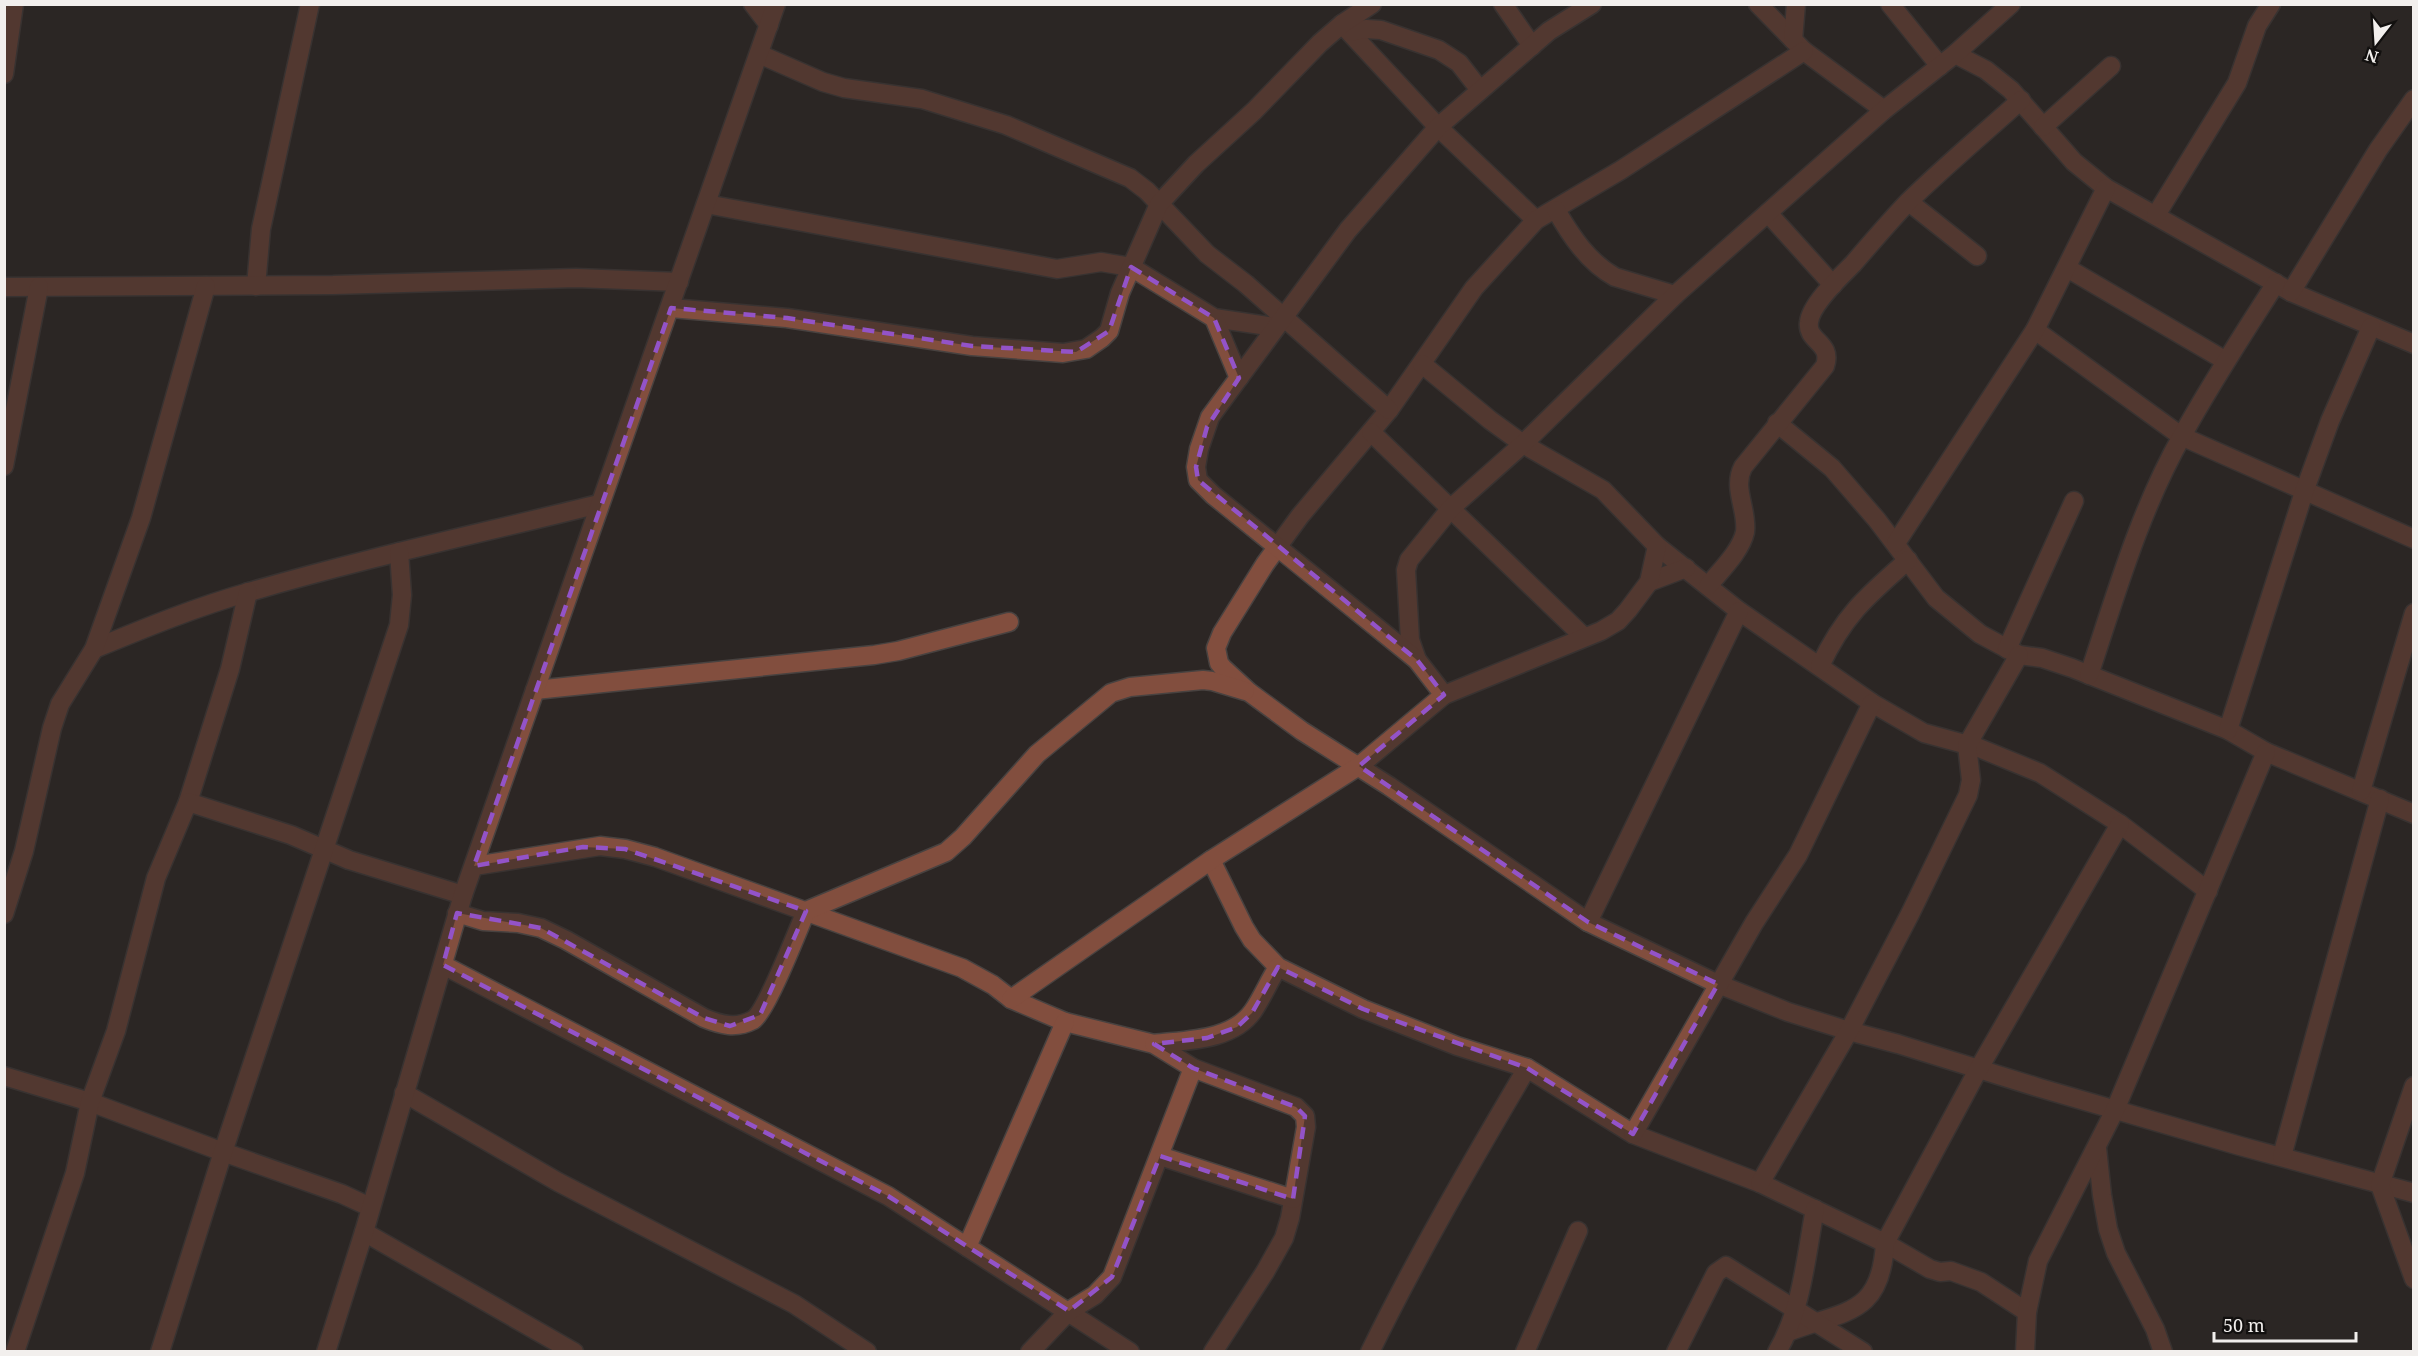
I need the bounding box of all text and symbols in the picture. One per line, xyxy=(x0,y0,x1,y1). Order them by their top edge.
north arrow xyxy=(2346,12,2406,72)
text: N xyxy=(2362,44,2381,69)
scale bar xyxy=(2214,1305,2356,1343)
text: 50 m xyxy=(2223,1313,2265,1337)

